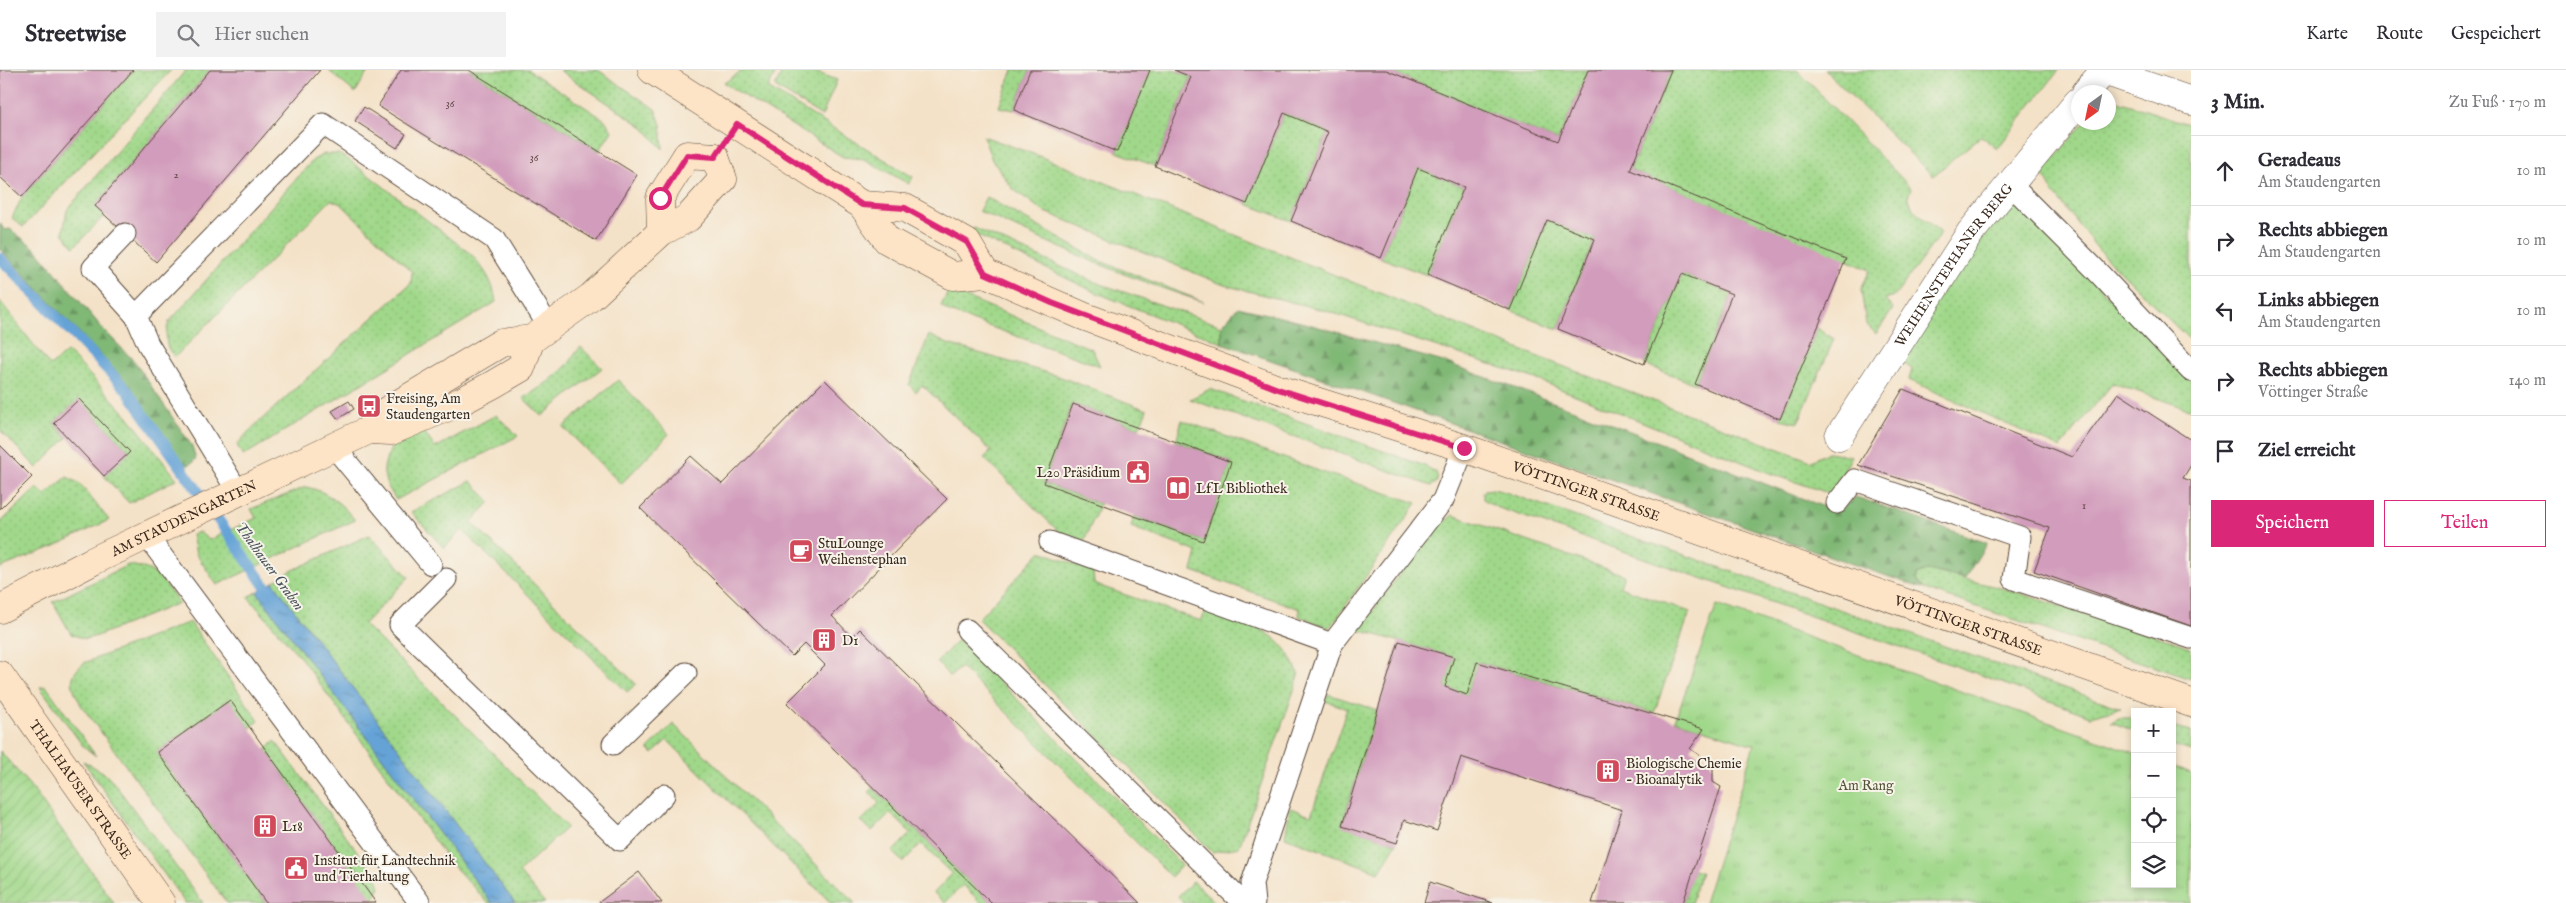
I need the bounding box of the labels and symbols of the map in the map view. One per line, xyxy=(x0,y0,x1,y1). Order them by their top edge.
north arrow xyxy=(2071,85,2116,130)
house number: 36 xyxy=(446,97,455,111)
house number: 36 xyxy=(530,151,539,165)
house number: 2 xyxy=(173,168,179,182)
street label: WEIHENSTEPHANER BERG xyxy=(1891,179,2018,350)
route start xyxy=(649,187,672,210)
place label: Freising, Am Staudengarten xyxy=(386,390,471,424)
bus stop icon: Freising, Am Staudengarten xyxy=(356,393,382,419)
route end xyxy=(1453,437,1476,460)
street label: VÖTTINGER STRASSE xyxy=(1509,457,1663,526)
public building icon: L20 Präsidium xyxy=(1125,459,1151,485)
place label: L20 Präsidium xyxy=(1036,464,1120,482)
library icon: LfL Bibliothek xyxy=(1165,475,1191,501)
street label: AM STAUDENGARTEN xyxy=(107,477,260,562)
place label: LfL Bibliothek xyxy=(1196,480,1288,498)
house number: 1 xyxy=(2082,499,2086,513)
water label: Thalhauser Graben xyxy=(231,518,308,614)
place label: StuLounge Weihenstephan xyxy=(818,535,907,569)
cafe icon: StuLounge Weihenstephan xyxy=(788,538,814,564)
street label: VÖTTINGER STRASSE xyxy=(1891,591,2045,660)
building icon: D1 xyxy=(811,627,837,653)
place label: D1 xyxy=(842,632,858,650)
street label: THALHAUSER STRASSE xyxy=(25,717,135,863)
place label: Biologische Chemie - Bioanalytik xyxy=(1626,755,1742,789)
building icon: Biologische Chemie - Bioanalytik xyxy=(1595,758,1621,784)
park label: Am Rang xyxy=(1837,777,1894,795)
building icon: L18 xyxy=(252,813,278,839)
place label: L18 xyxy=(282,818,303,836)
place label: Institut für Landtechnik und Tierhaltung xyxy=(314,852,456,886)
public building icon: Institut für Landtechnik und Tierhaltung xyxy=(283,855,309,881)

